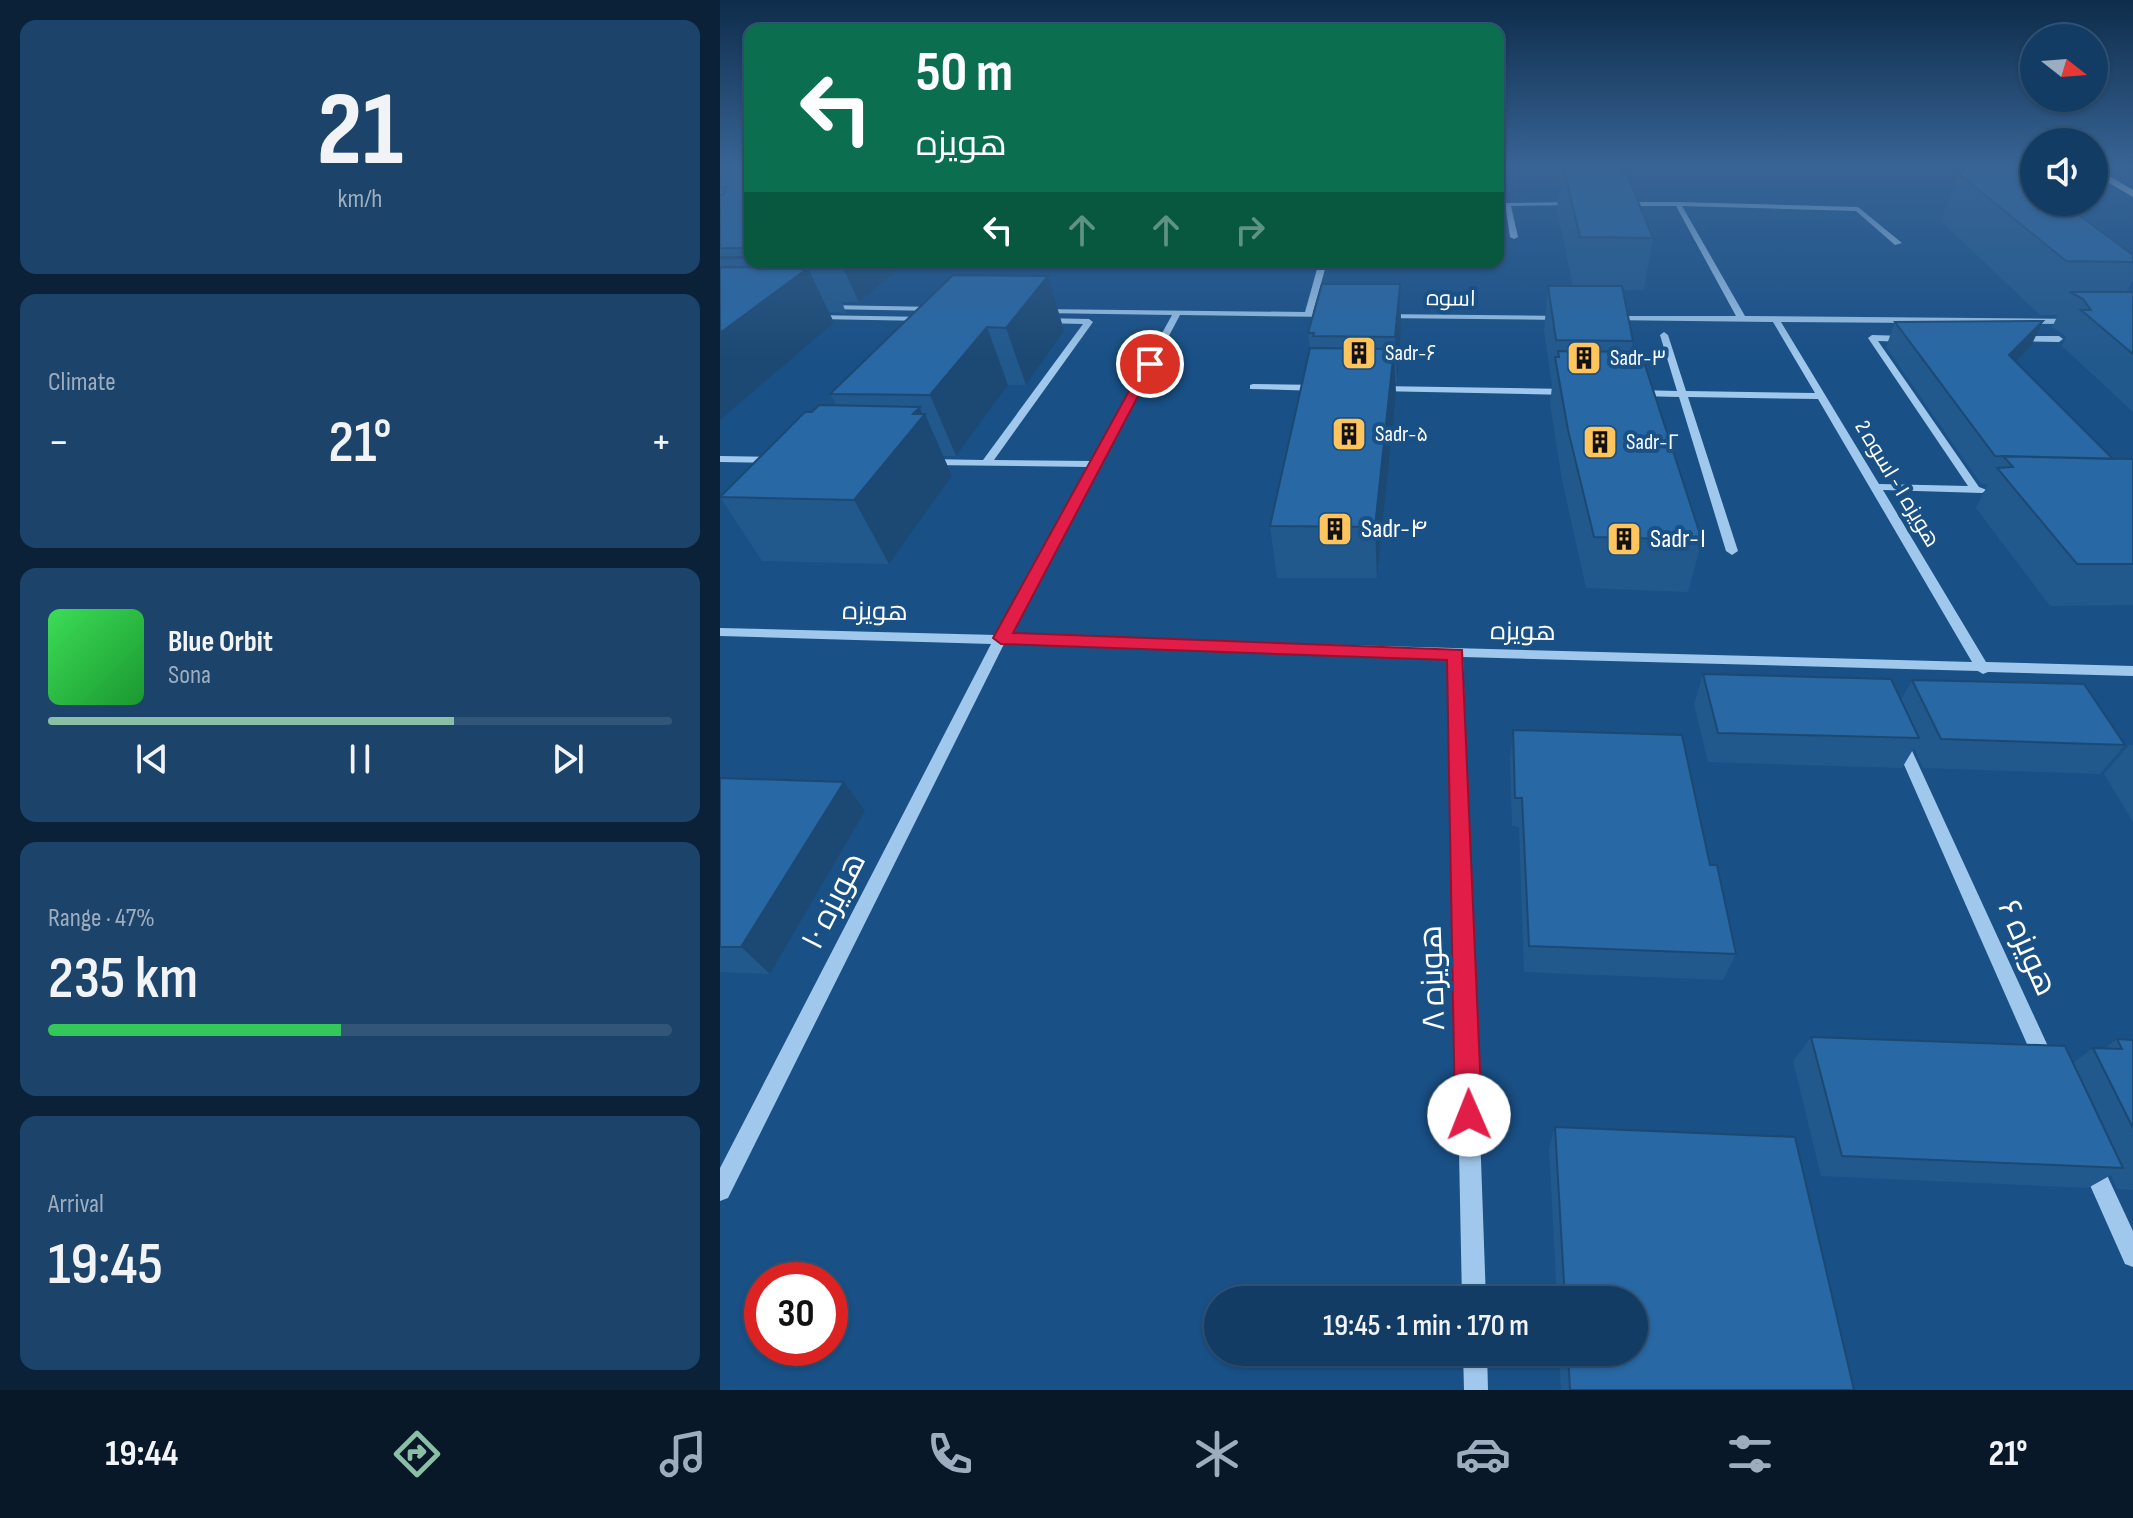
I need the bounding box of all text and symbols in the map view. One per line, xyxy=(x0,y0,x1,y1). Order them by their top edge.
north arrow xyxy=(2020,24,2108,112)
map controls xyxy=(2020,24,2108,216)
text: 50 m xyxy=(916,40,1013,107)
icon: left xyxy=(784,56,888,160)
text: 21 xyxy=(317,69,403,194)
text: هویزه xyxy=(916,123,1007,166)
button: sound xyxy=(2020,128,2108,216)
text: km/h xyxy=(338,184,382,215)
icon: left xyxy=(976,208,1020,252)
icon: ahead xyxy=(1060,208,1104,252)
icon: ahead xyxy=(1144,208,1188,252)
icon: right xyxy=(1228,208,1272,252)
street label: اسوه xyxy=(1426,285,1476,313)
pin xyxy=(1116,330,1184,398)
building icon: Sadr-۶ xyxy=(1340,334,1378,372)
building icon: Sadr-۳ xyxy=(1565,339,1603,377)
place label: Sadr-۶ xyxy=(1385,340,1437,367)
icon: arrive xyxy=(1128,342,1172,386)
place label: Sadr-۳ xyxy=(1610,345,1666,372)
text: Climate xyxy=(48,367,116,398)
text: 21° xyxy=(328,407,392,479)
building icon: Sadr-۵ xyxy=(1330,415,1368,453)
text: − xyxy=(48,416,70,469)
text: + xyxy=(650,416,672,469)
street label: هویزه ۱ - اسوه 2 xyxy=(1849,416,1945,552)
place label: Sadr-۵ xyxy=(1375,421,1428,448)
building icon: Sadr-۲ xyxy=(1581,423,1619,461)
place label: Sadr-۲ xyxy=(1626,429,1679,456)
building icon: Sadr-۴ xyxy=(1316,510,1354,548)
place label: Sadr-۴ xyxy=(1361,514,1427,545)
building icon: Sadr-۱ xyxy=(1605,520,1643,558)
place label: Sadr-۱ xyxy=(1650,524,1707,555)
street label: هویزه xyxy=(842,596,908,628)
street label: هویزه xyxy=(1490,616,1556,648)
text: Blue Orbit xyxy=(168,624,273,660)
text: Sona xyxy=(168,660,211,691)
icon: previous xyxy=(130,737,174,781)
icon: pause xyxy=(338,737,382,781)
icon: next xyxy=(546,737,590,781)
street label: هویزه ۱۰ xyxy=(793,846,875,956)
street label: هویزه ۶ xyxy=(1989,894,2065,1002)
text: Range · 47% xyxy=(48,903,155,934)
street label: هویزه ۸ xyxy=(1412,924,1454,1032)
text: 235 km xyxy=(48,943,198,1015)
position arrow xyxy=(1427,1073,1511,1157)
text: Arrival xyxy=(48,1189,104,1220)
text: 19:45 xyxy=(48,1229,163,1301)
speed limit sign: 30 xyxy=(744,1262,848,1366)
text: 19:45 · 1 min · 170 m xyxy=(1323,1308,1529,1344)
icon: directions xyxy=(389,1426,445,1482)
icon: music xyxy=(655,1426,711,1482)
icon: phone xyxy=(922,1426,978,1482)
icon: climate xyxy=(1189,1426,1245,1482)
icon: car xyxy=(1455,1426,1511,1482)
icon: filters xyxy=(1722,1426,1778,1482)
text: 19:44 xyxy=(105,1433,178,1476)
text: 21° xyxy=(1989,1433,2028,1476)

